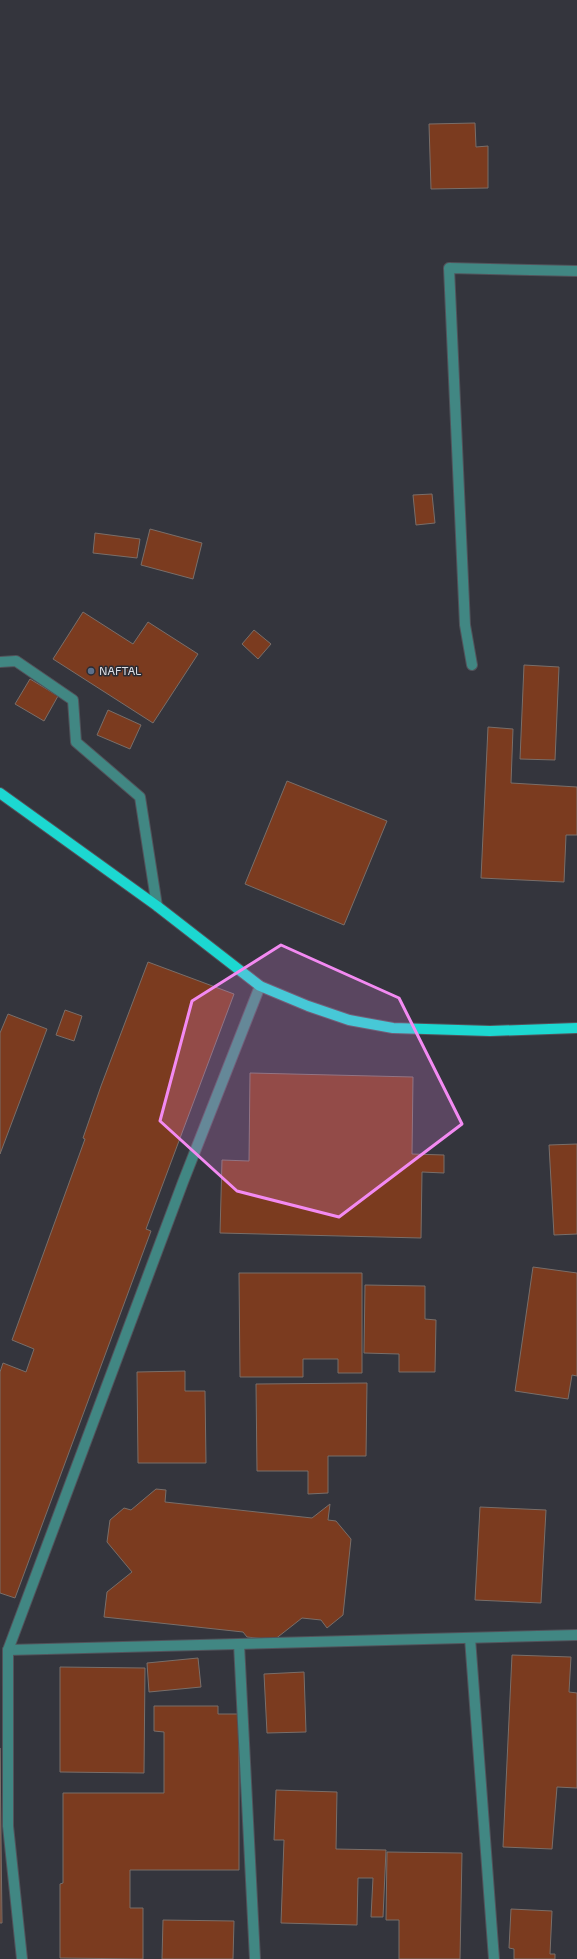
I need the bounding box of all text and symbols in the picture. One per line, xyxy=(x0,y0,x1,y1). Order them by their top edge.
place label: NAFTAL xyxy=(99,663,141,677)
marker: NAFTAL xyxy=(86,666,96,676)

